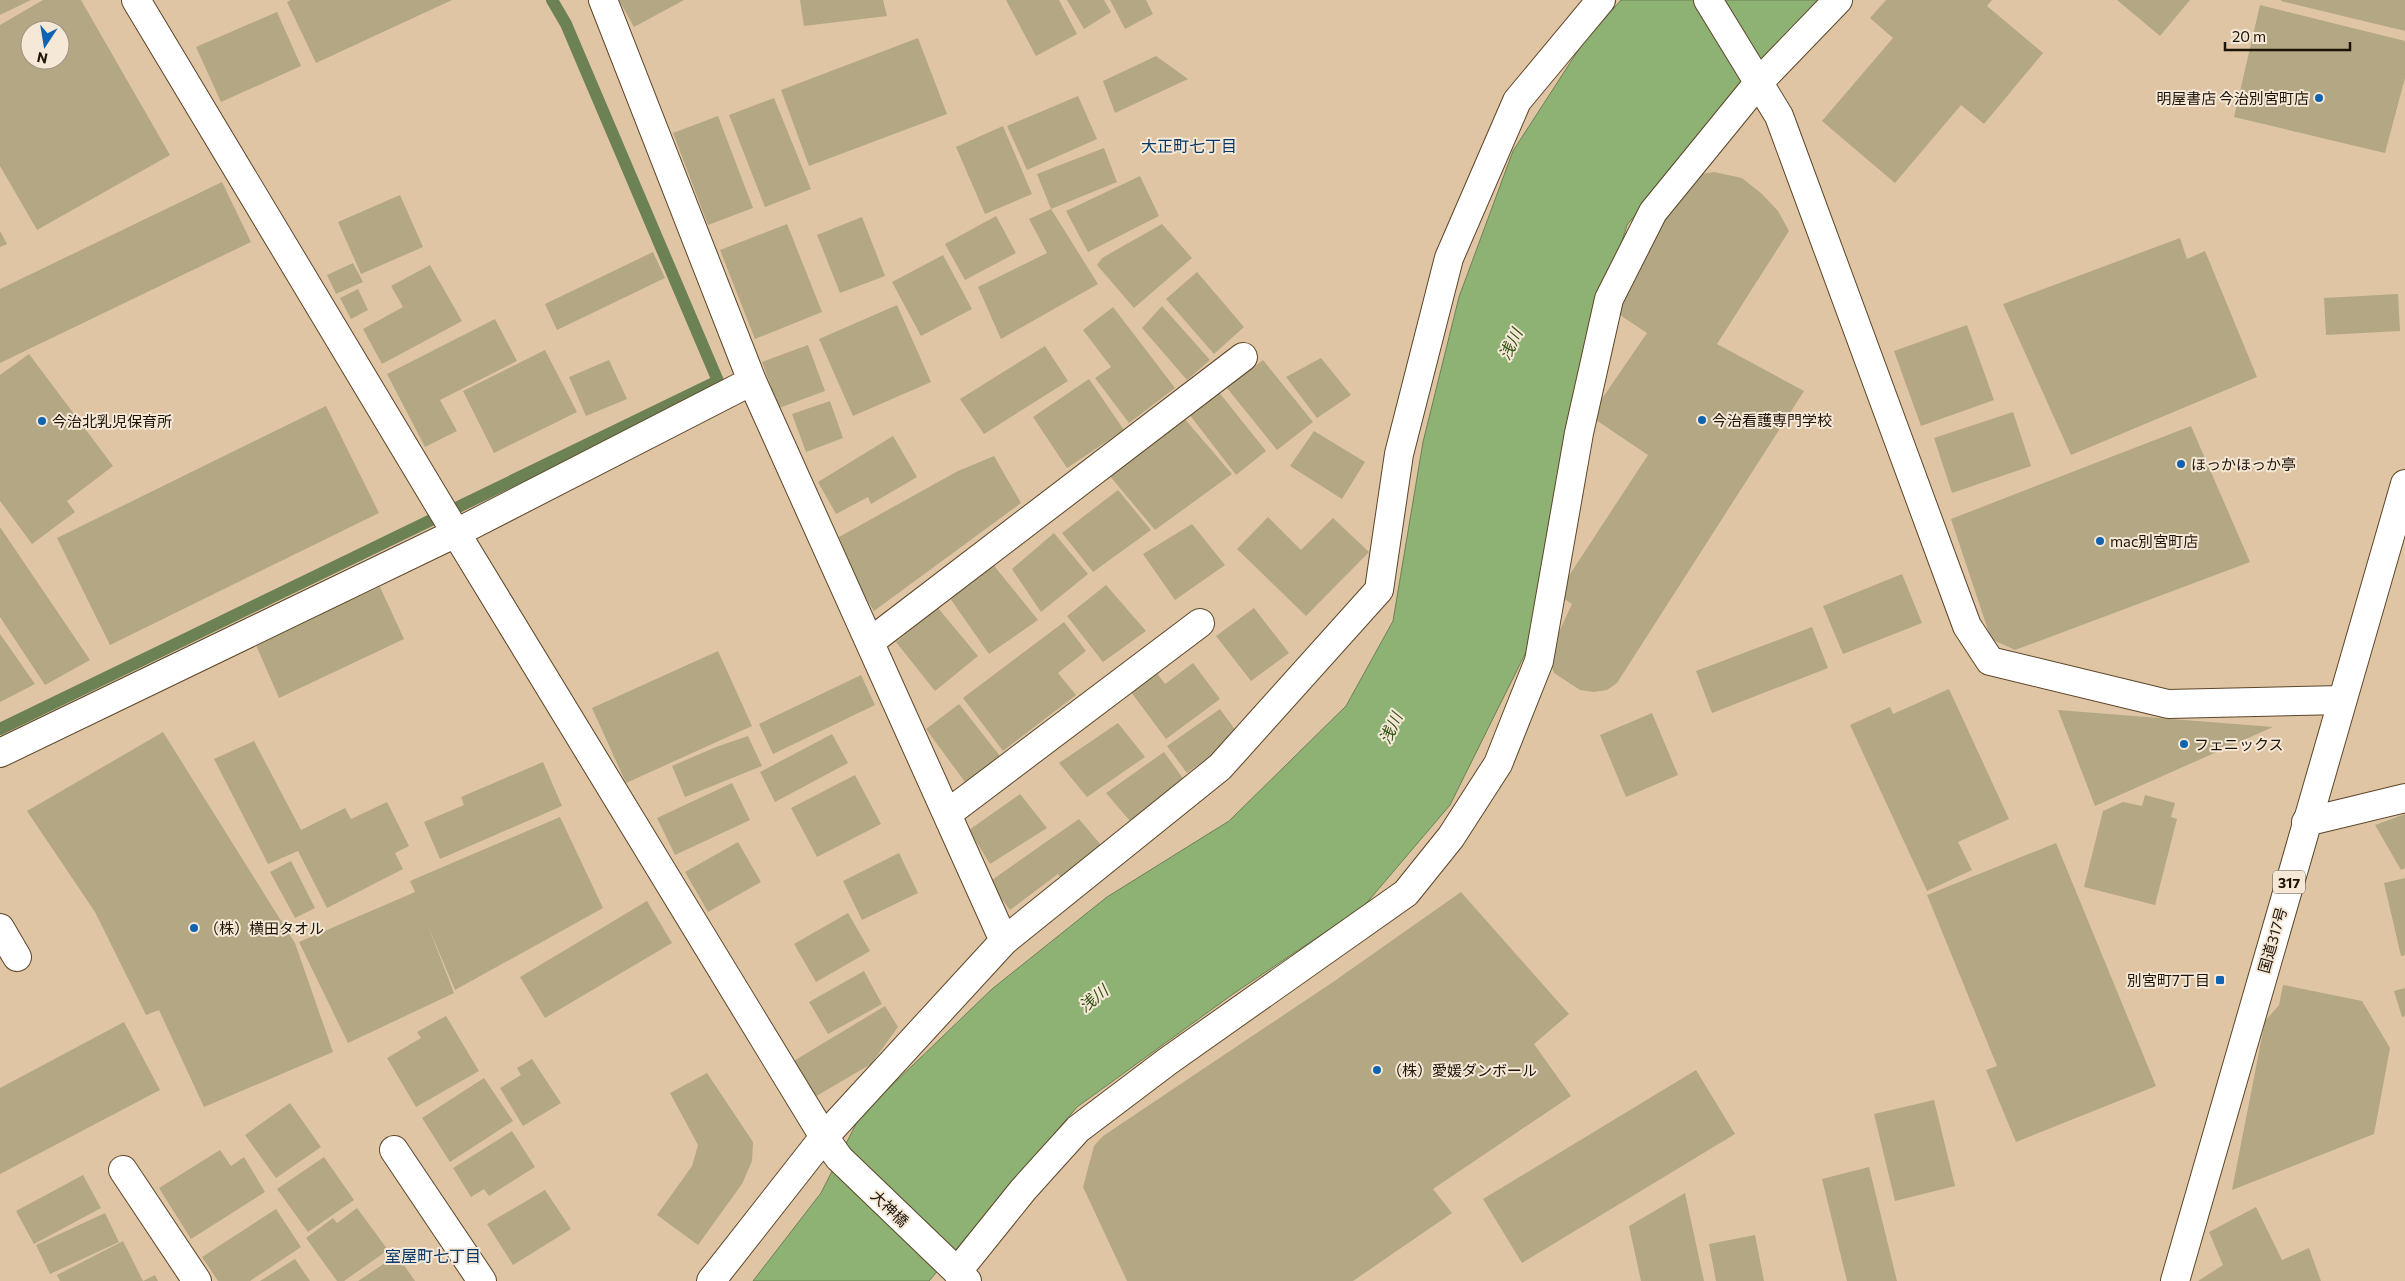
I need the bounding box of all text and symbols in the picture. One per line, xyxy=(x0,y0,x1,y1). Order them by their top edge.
north arrow xyxy=(20,20,70,70)
scale bar xyxy=(2225,20,2350,52)
text: 20 m xyxy=(2232,27,2266,45)
text: N xyxy=(35,49,49,68)
place label: 明屋書店 今治別宮町店 xyxy=(2156,89,2309,107)
marker: 明屋書店 今治別宮町店 xyxy=(2313,92,2325,104)
district label: 大正町七丁目 xyxy=(1141,136,1237,155)
water label: 浅川 xyxy=(1494,324,1526,363)
place label: 今治看護専門学校 xyxy=(1712,411,1832,429)
place label: 今治北乳児保育所 xyxy=(52,412,172,430)
marker: 今治看護専門学校 xyxy=(1696,414,1708,426)
marker: 今治北乳児保育所 xyxy=(36,415,48,427)
place label: ほっかほっか亭 xyxy=(2191,455,2296,473)
marker: ほっかほっか亭 xyxy=(2175,458,2187,470)
place label: mac別宮町店 xyxy=(2110,532,2198,550)
marker: mac別宮町店 xyxy=(2094,535,2106,547)
water label: 浅川 xyxy=(1375,708,1406,747)
place label: フェニックス xyxy=(2194,735,2284,753)
marker: フェニックス xyxy=(2178,738,2190,750)
road number: 317 xyxy=(2273,870,2305,894)
street label: 国道317号 xyxy=(2254,905,2290,975)
place label: （株）横田タオル xyxy=(204,919,324,937)
marker: （株）横田タオル xyxy=(188,922,200,934)
place label: 別宮町7丁目 xyxy=(2127,971,2210,989)
marker: 別宮町7丁目 xyxy=(2214,974,2226,986)
water label: 浅川 xyxy=(1075,979,1113,1015)
place label: （株）愛媛ダンボール xyxy=(1387,1061,1537,1079)
marker: （株）愛媛ダンボール xyxy=(1371,1064,1383,1076)
street label: 大神橋 xyxy=(868,1186,912,1230)
district label: 室屋町七丁目 xyxy=(385,1246,481,1265)

